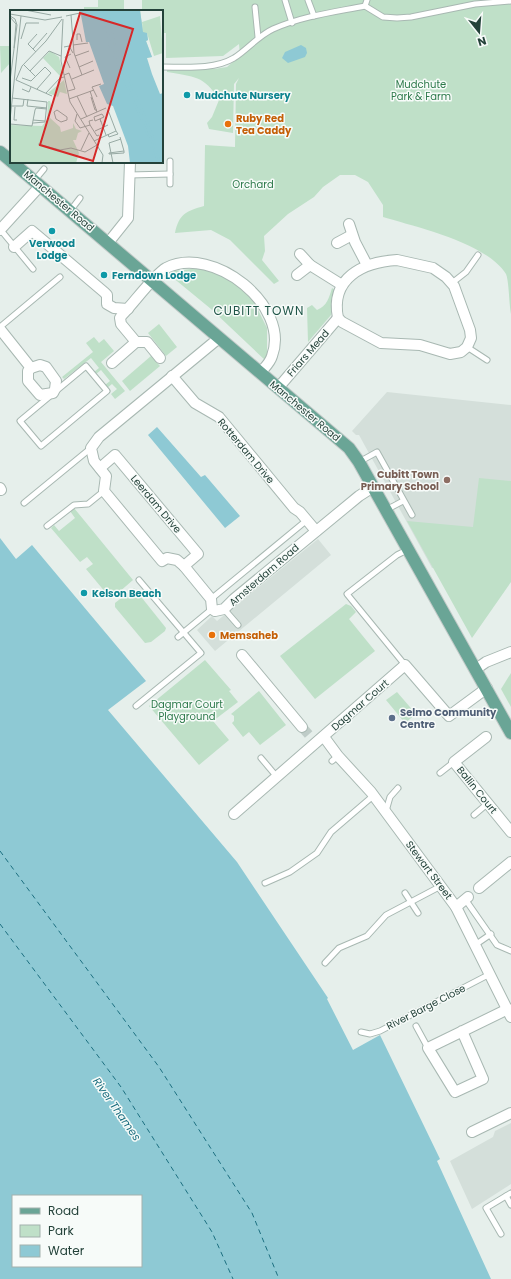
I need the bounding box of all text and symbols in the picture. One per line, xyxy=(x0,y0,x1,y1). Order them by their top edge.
inset map xyxy=(10,10,163,163)
north arrow xyxy=(459,12,499,52)
text: N xyxy=(476,33,488,50)
park label: Mudchute Park & Farm xyxy=(391,77,451,104)
place label: Mudchute Nursery xyxy=(195,88,291,103)
marker: Mudchute Nursery xyxy=(182,90,192,100)
place label: Ruby Red Tea Caddy xyxy=(236,111,292,138)
marker: Ruby Red Tea Caddy xyxy=(223,119,233,129)
street label: Manchester Road xyxy=(21,167,97,235)
park label: Orchard xyxy=(232,177,274,192)
marker: Verwood Lodge xyxy=(47,226,57,236)
place label: Verwood Lodge xyxy=(29,236,75,263)
place label: Ferndown Lodge xyxy=(112,268,196,283)
marker: Ferndown Lodge xyxy=(99,270,109,280)
district label: CUBITT TOWN xyxy=(214,302,304,319)
street label: Friars Mead xyxy=(283,326,333,380)
street label: Manchester Road xyxy=(267,377,343,445)
street label: Rotterdam Drive xyxy=(214,415,278,487)
place label: Cubitt Town Primary School xyxy=(361,467,439,494)
street label: Leerdam Drive xyxy=(127,472,185,536)
marker: Cubitt Town Primary School xyxy=(442,475,452,485)
street label: Amsterdam Road xyxy=(226,540,302,610)
place label: Kelson Beach xyxy=(92,586,161,601)
marker: Kelson Beach xyxy=(79,588,89,598)
place label: Memsaheb xyxy=(220,628,278,643)
marker: Memsaheb xyxy=(207,630,217,640)
street label: Dagmar Court xyxy=(328,676,392,734)
park label: Dagmar Court Playground xyxy=(151,697,223,724)
place label: Selmo Community Centre xyxy=(400,705,497,732)
marker: Selmo Community Centre xyxy=(387,713,397,723)
street label: Ballin Court xyxy=(453,763,501,817)
street label: Stewart Street xyxy=(402,838,456,903)
street label: River Barge Close xyxy=(384,981,468,1033)
water label: River Thames xyxy=(89,1074,145,1144)
legend xyxy=(12,1195,142,1267)
text: Road xyxy=(48,1202,79,1219)
text: Park xyxy=(48,1222,75,1239)
text: Water xyxy=(48,1242,85,1259)

